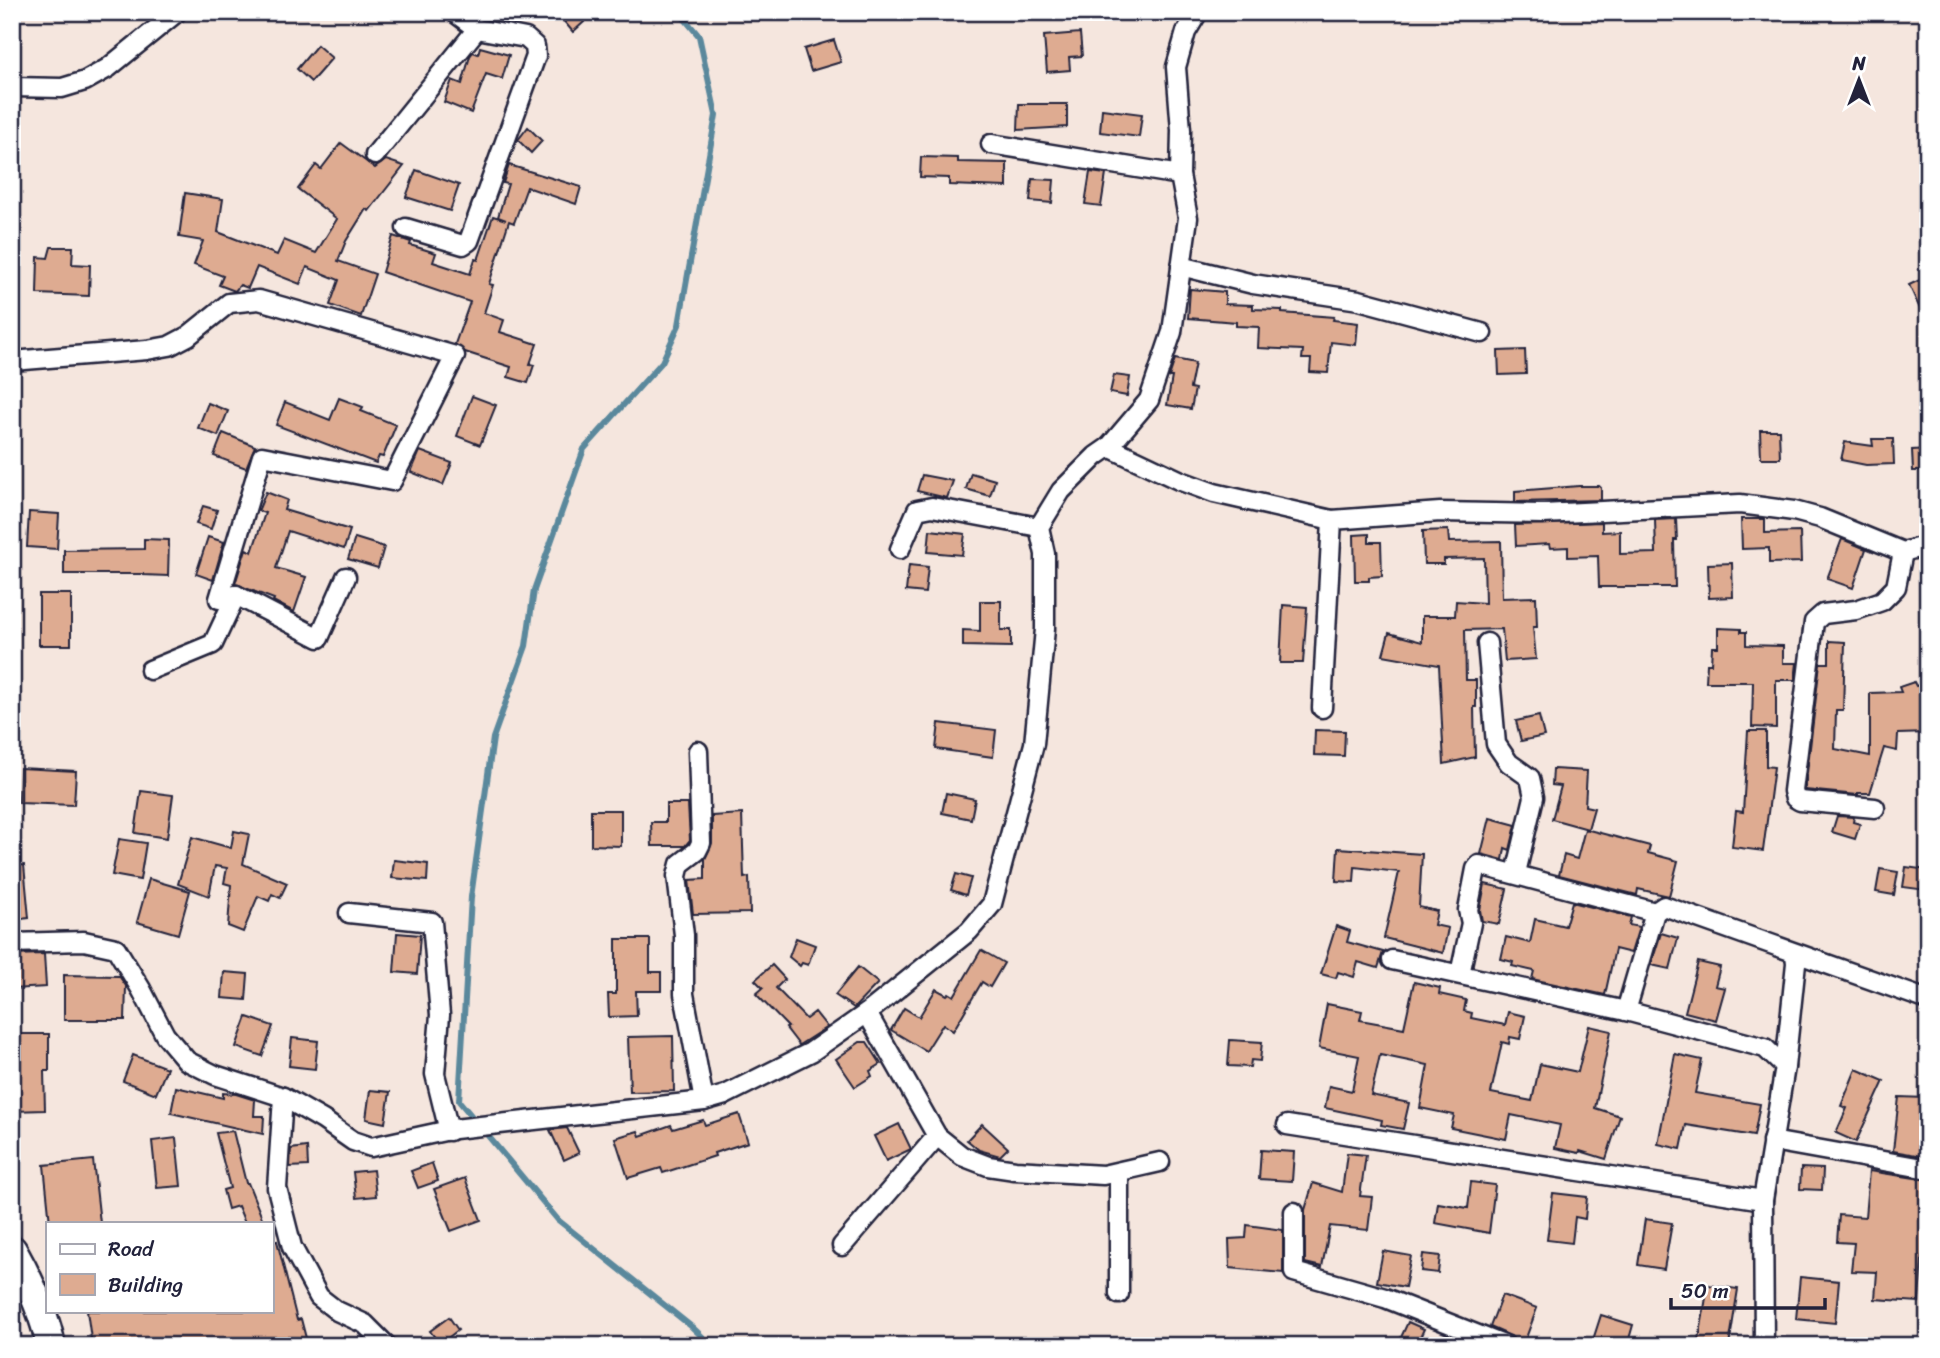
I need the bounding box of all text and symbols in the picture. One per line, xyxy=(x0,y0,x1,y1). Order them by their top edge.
north arrow xyxy=(1825,46,1895,116)
text: N xyxy=(1851,47,1866,80)
legend xyxy=(46,1222,273,1312)
text: Road xyxy=(108,1230,155,1268)
text: Building xyxy=(108,1266,184,1304)
scale bar xyxy=(1671,1267,1825,1311)
text: 50 m xyxy=(1681,1272,1729,1310)

